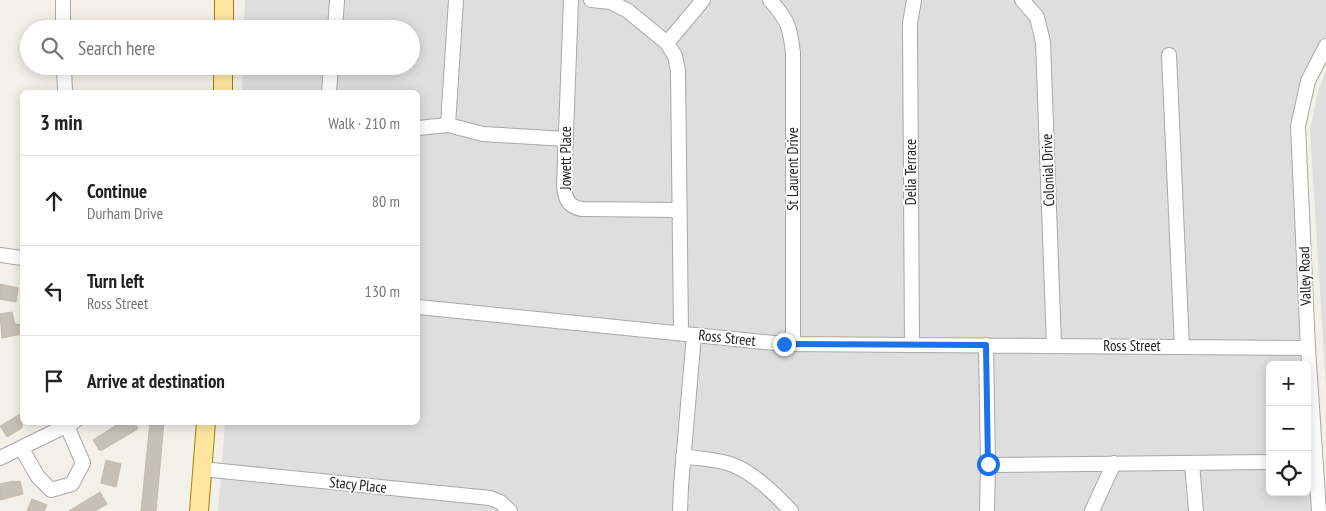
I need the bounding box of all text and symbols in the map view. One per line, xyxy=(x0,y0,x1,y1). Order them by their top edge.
search box xyxy=(20,20,420,75)
icon: search xyxy=(38,34,66,62)
text: Search here xyxy=(78,36,155,60)
text: 3 min xyxy=(40,109,82,136)
text: Walk · 210 m xyxy=(328,113,400,133)
street label: Jowett Place xyxy=(556,126,575,191)
street label: St Laurent Drive xyxy=(783,127,802,211)
street label: Colonial Drive xyxy=(1037,133,1058,207)
street label: Delia Terrace xyxy=(901,139,920,205)
text: Continue xyxy=(87,179,147,203)
icon: ahead xyxy=(40,187,68,215)
text: 80 m xyxy=(372,191,400,211)
text: Durham Drive xyxy=(87,203,163,223)
street label: Valley Road xyxy=(1294,246,1315,307)
text: Turn left xyxy=(87,269,144,293)
icon: left xyxy=(40,277,68,305)
text: 130 m xyxy=(365,281,400,301)
text: Ross Street xyxy=(87,293,148,313)
street label: Ross Street xyxy=(697,325,757,350)
route end xyxy=(773,333,796,356)
street label: Ross Street xyxy=(1103,336,1161,355)
map controls xyxy=(1266,361,1311,496)
button: + xyxy=(1266,361,1311,406)
icon: arrive xyxy=(40,367,68,395)
text: Arrive at destination xyxy=(87,369,225,393)
button: − xyxy=(1266,406,1311,451)
button: locate xyxy=(1266,451,1311,496)
route start xyxy=(977,453,1000,476)
street label: Stacy Place xyxy=(328,472,388,497)

